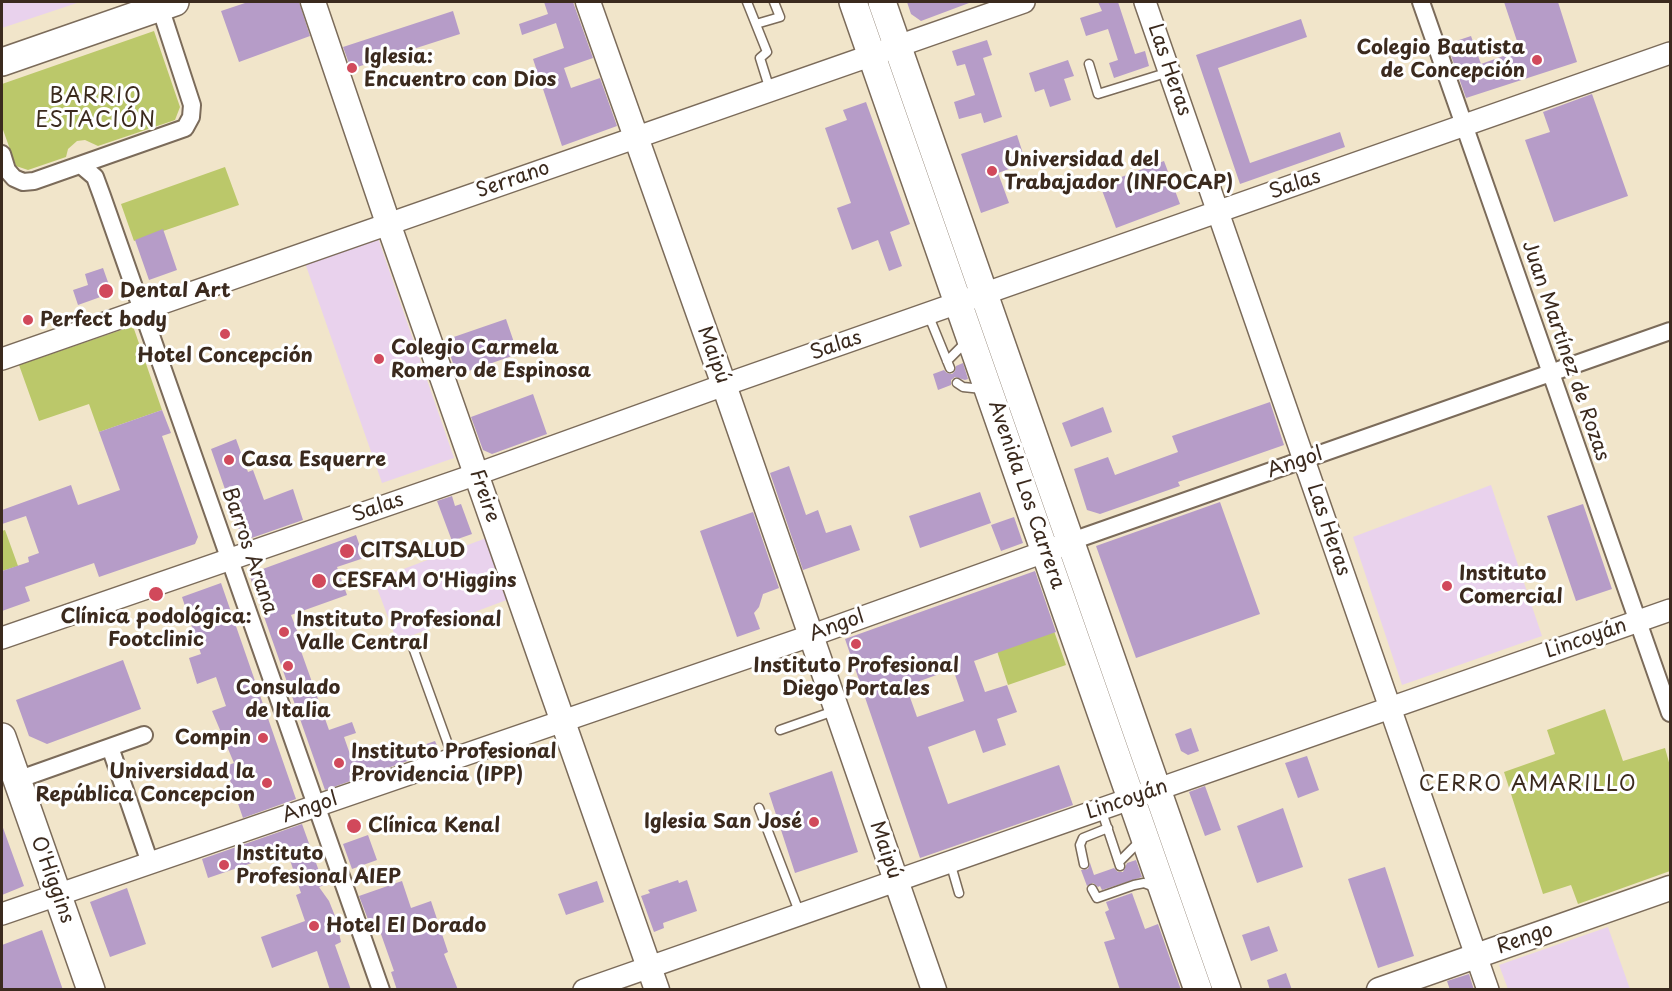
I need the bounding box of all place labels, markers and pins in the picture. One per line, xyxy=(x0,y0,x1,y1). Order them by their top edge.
place label: Colegio Bautista de Concepción xyxy=(1356,36,1525,83)
place label: Iglesia: Encuentro con Dios xyxy=(364,45,556,92)
marker: Colegio Bautista de Concepción xyxy=(1530,53,1544,67)
marker: Iglesia: Encuentro con Dios xyxy=(345,61,359,75)
place label: Universidad del Trabajador (INFOCAP) xyxy=(1004,148,1233,195)
marker: Universidad del Trabajador (INFOCAP) xyxy=(985,164,999,178)
place label: Dental Art xyxy=(120,279,231,303)
marker: Dental Art xyxy=(97,282,115,300)
place label: Perfect body xyxy=(40,308,167,332)
marker: Perfect body xyxy=(21,313,35,327)
marker: Hotel Concepción xyxy=(218,327,232,341)
place label: Colegio Carmela Romero de Espinosa xyxy=(391,336,591,383)
place label: Hotel Concepción xyxy=(137,344,313,368)
marker: Colegio Carmela Romero de Espinosa xyxy=(372,352,386,366)
place label: Casa Esquerre xyxy=(241,448,386,472)
marker: Casa Esquerre xyxy=(222,453,236,467)
place label: CITSALUD xyxy=(360,539,465,563)
marker: CITSALUD xyxy=(338,542,356,560)
place label: Instituto Comercial xyxy=(1459,562,1562,609)
place label: CESFAM O'Higgins xyxy=(332,569,517,593)
marker: CESFAM O'Higgins xyxy=(310,572,328,590)
marker: Instituto Comercial xyxy=(1440,579,1454,593)
marker: Clínica podológica: Footclinic xyxy=(147,585,165,603)
place label: Clínica podológica: Footclinic xyxy=(60,605,252,652)
place label: Instituto Profesional Valle Central xyxy=(296,608,501,655)
marker: Instituto Profesional Valle Central xyxy=(277,625,291,639)
marker: Instituto Profesional Diego Portales xyxy=(849,637,863,651)
place label: Instituto Profesional Diego Portales xyxy=(753,654,959,701)
marker: Consulado de Italia xyxy=(281,659,295,673)
place label: Consulado de Italia xyxy=(236,676,340,723)
place label: Compin xyxy=(175,726,251,750)
marker: Compin xyxy=(256,731,270,745)
place label: Instituto Profesional Providencia (IPP) xyxy=(351,740,556,787)
marker: Instituto Profesional Providencia (IPP) xyxy=(332,756,346,770)
place label: Universidad la República Concepcion xyxy=(36,760,255,807)
marker: Universidad la República Concepcion xyxy=(260,776,274,790)
place label: Iglesia San José xyxy=(644,810,802,834)
place label: Clínica Kenal xyxy=(368,814,500,838)
marker: Iglesia San José xyxy=(807,815,821,829)
marker: Clínica Kenal xyxy=(345,817,363,835)
place label: Instituto Profesional AIEP xyxy=(236,842,401,889)
marker: Instituto Profesional AIEP xyxy=(217,858,231,872)
place label: Hotel El Dorado xyxy=(326,914,486,938)
marker: Hotel El Dorado xyxy=(307,919,321,933)

